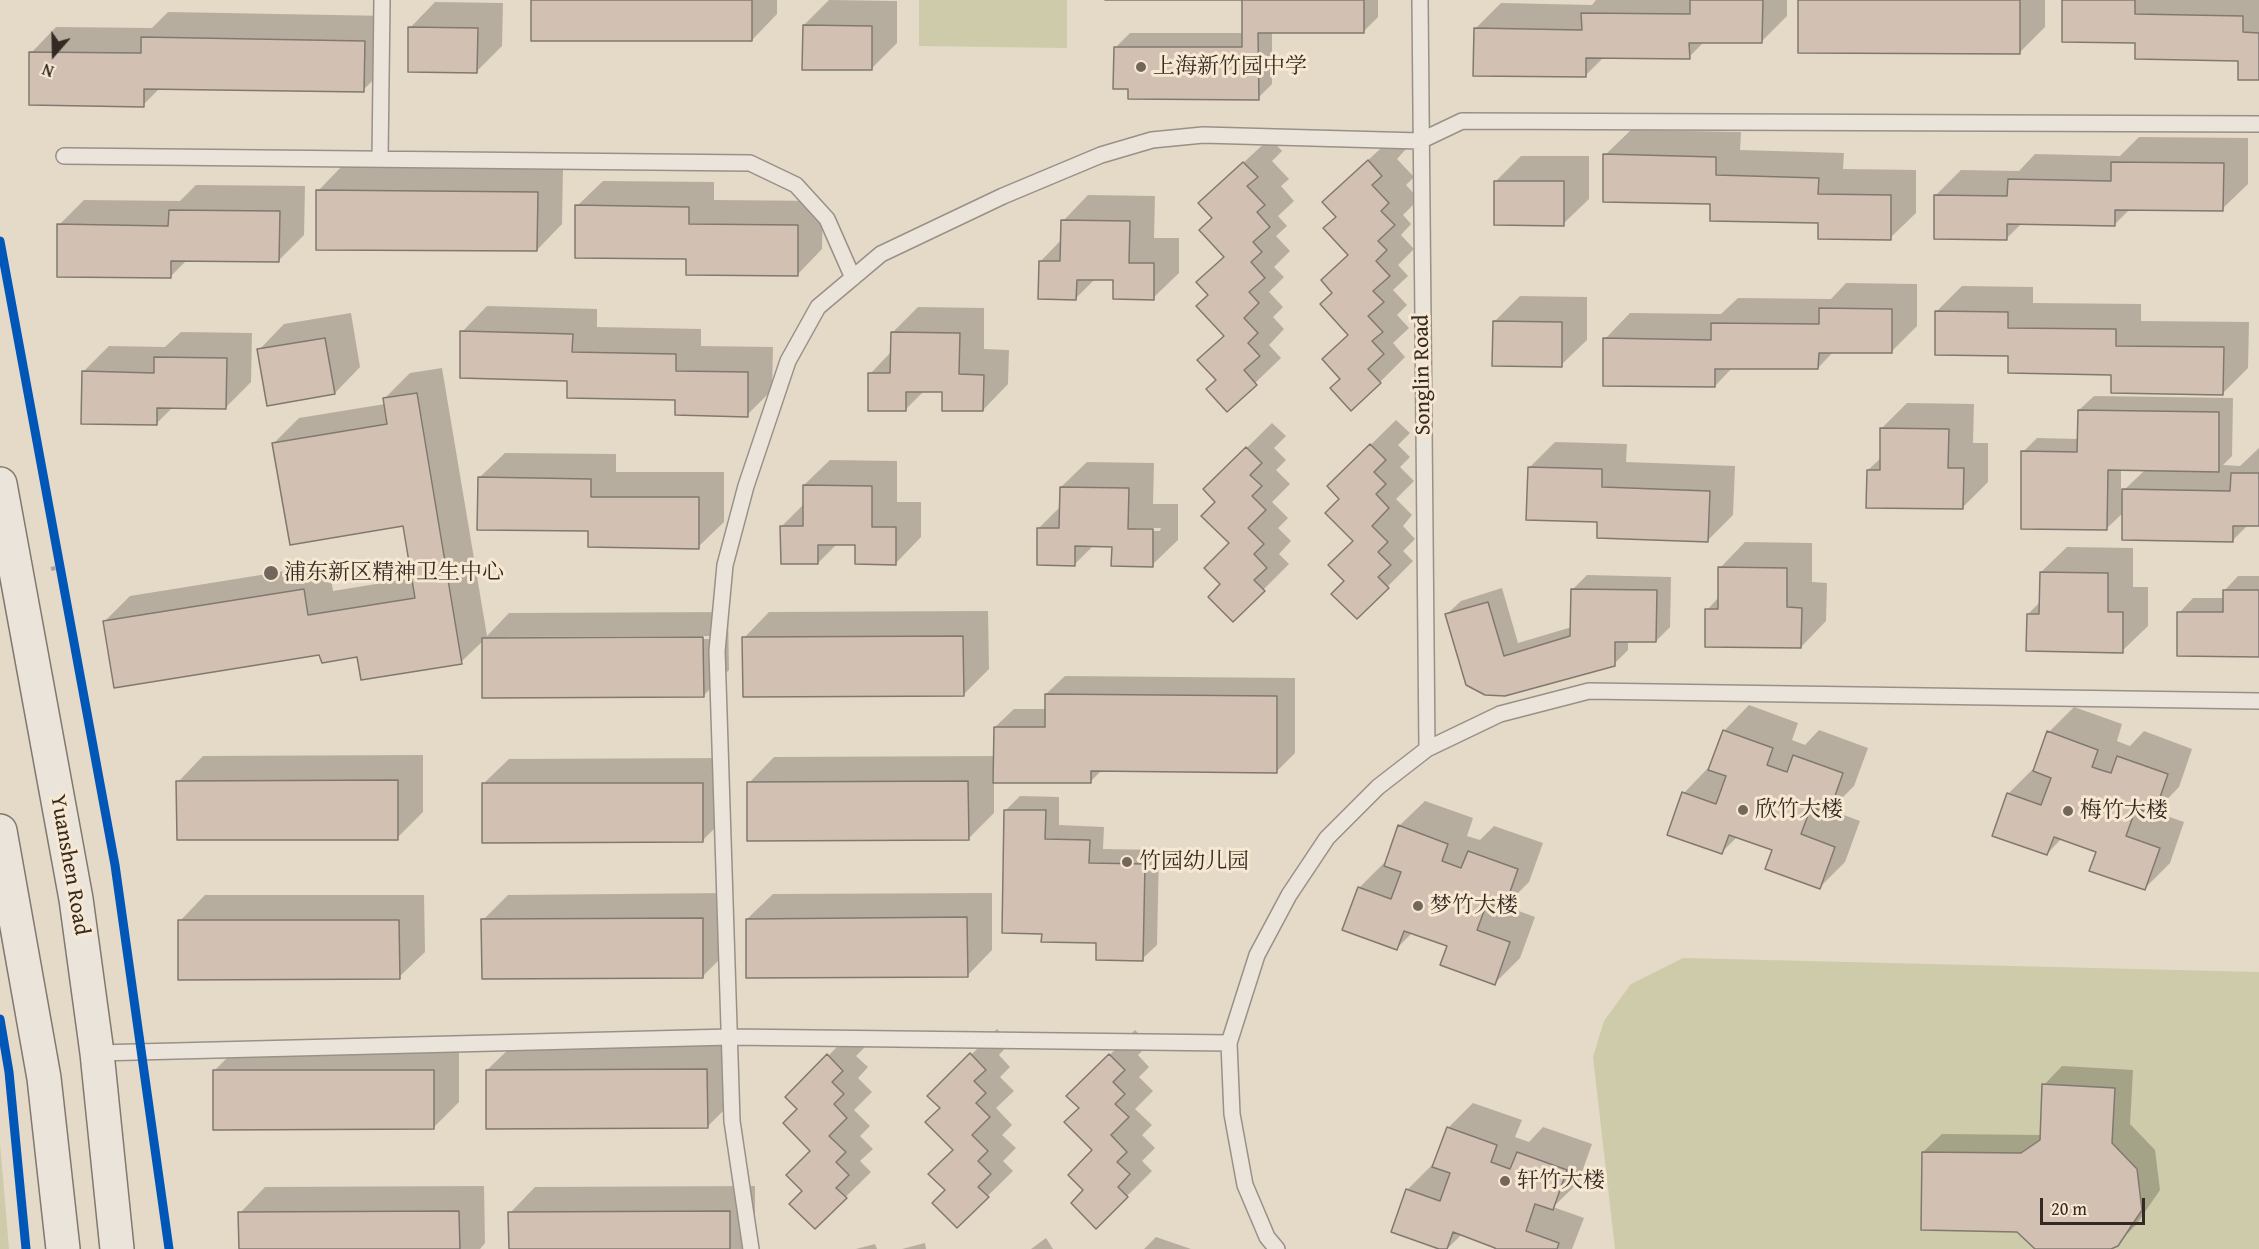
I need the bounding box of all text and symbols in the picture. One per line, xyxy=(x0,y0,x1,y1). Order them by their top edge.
north arrow xyxy=(24,24,84,84)
place label: 上海新竹园中学 xyxy=(1153,54,1307,80)
text: N xyxy=(39,58,57,84)
marker: 上海新竹园中学 xyxy=(1134,60,1148,74)
street label: Songlin Road xyxy=(1409,314,1437,436)
place label: 浦东新区精神卫生中心 xyxy=(284,560,504,586)
marker: 浦东新区精神卫生中心 xyxy=(262,564,280,582)
street label: Yuanshen Road xyxy=(44,793,94,937)
place label: 欣竹大楼 xyxy=(1755,797,1843,823)
place label: 梅竹大楼 xyxy=(2080,798,2168,824)
marker: 欣竹大楼 xyxy=(1736,803,1750,817)
marker: 梅竹大楼 xyxy=(2061,804,2075,818)
place label: 竹园幼儿园 xyxy=(1139,849,1249,875)
marker: 竹园幼儿园 xyxy=(1120,855,1134,869)
place label: 梦竹大楼 xyxy=(1430,893,1518,919)
marker: 梦竹大楼 xyxy=(1411,899,1425,913)
place label: 轩竹大楼 xyxy=(1517,1168,1605,1194)
marker: 轩竹大楼 xyxy=(1498,1174,1512,1188)
scale bar xyxy=(2043,1186,2148,1224)
text: 20 m xyxy=(2051,1195,2087,1222)

